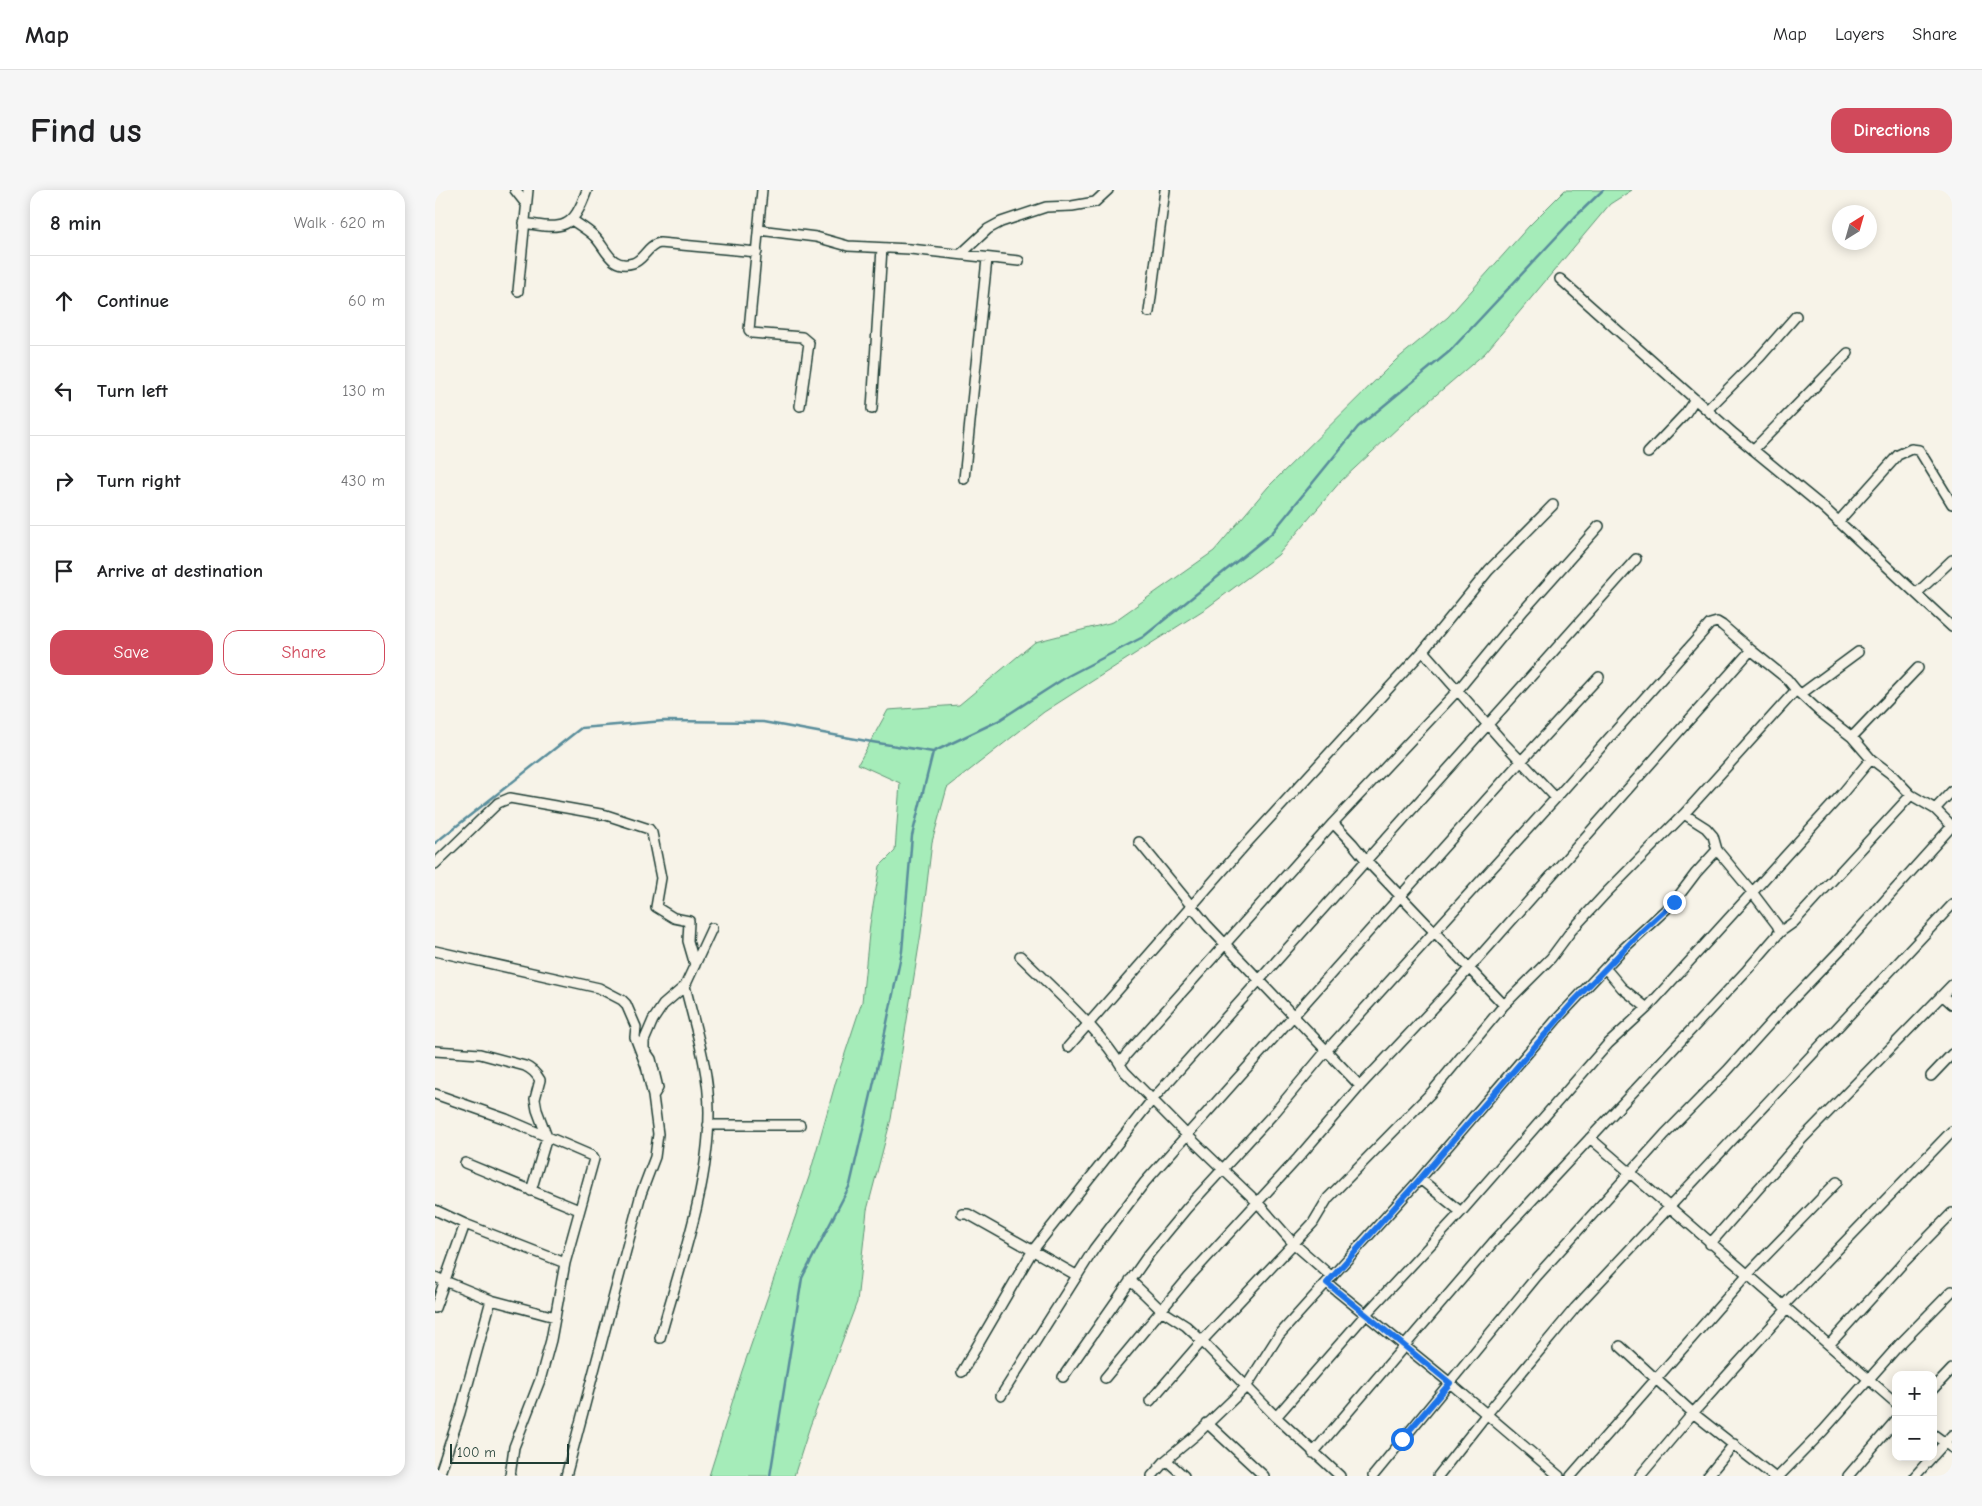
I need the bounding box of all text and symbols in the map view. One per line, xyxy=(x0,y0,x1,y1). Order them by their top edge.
text: Map xyxy=(25,21,69,49)
text: Map xyxy=(1773,24,1807,45)
text: Layers xyxy=(1835,24,1884,45)
text: Share xyxy=(1912,24,1957,45)
button: Directions xyxy=(1831,108,1952,153)
text: Find us xyxy=(30,110,142,151)
north arrow xyxy=(1832,205,1877,250)
text: 8 min xyxy=(50,211,101,235)
text: Walk · 620 m xyxy=(294,214,385,232)
icon: ahead xyxy=(50,287,78,315)
text: Continue xyxy=(97,290,169,312)
text: 60 m xyxy=(348,292,385,310)
icon: left xyxy=(50,377,78,405)
text: Turn left xyxy=(97,380,168,402)
text: 130 m xyxy=(342,382,385,400)
icon: right xyxy=(50,467,78,495)
text: Turn right xyxy=(97,470,181,492)
text: 430 m xyxy=(341,472,385,490)
icon: arrive xyxy=(50,557,78,585)
text: Arrive at destination xyxy=(97,560,263,582)
button: Save xyxy=(50,630,213,675)
button: Share xyxy=(223,630,385,675)
route end xyxy=(1663,891,1686,914)
map controls xyxy=(1892,1371,1937,1461)
button: + xyxy=(1892,1371,1937,1416)
button: − xyxy=(1892,1416,1937,1461)
route start xyxy=(1391,1428,1414,1451)
scale bar xyxy=(450,1441,569,1464)
text: 100 m xyxy=(457,1444,496,1461)

